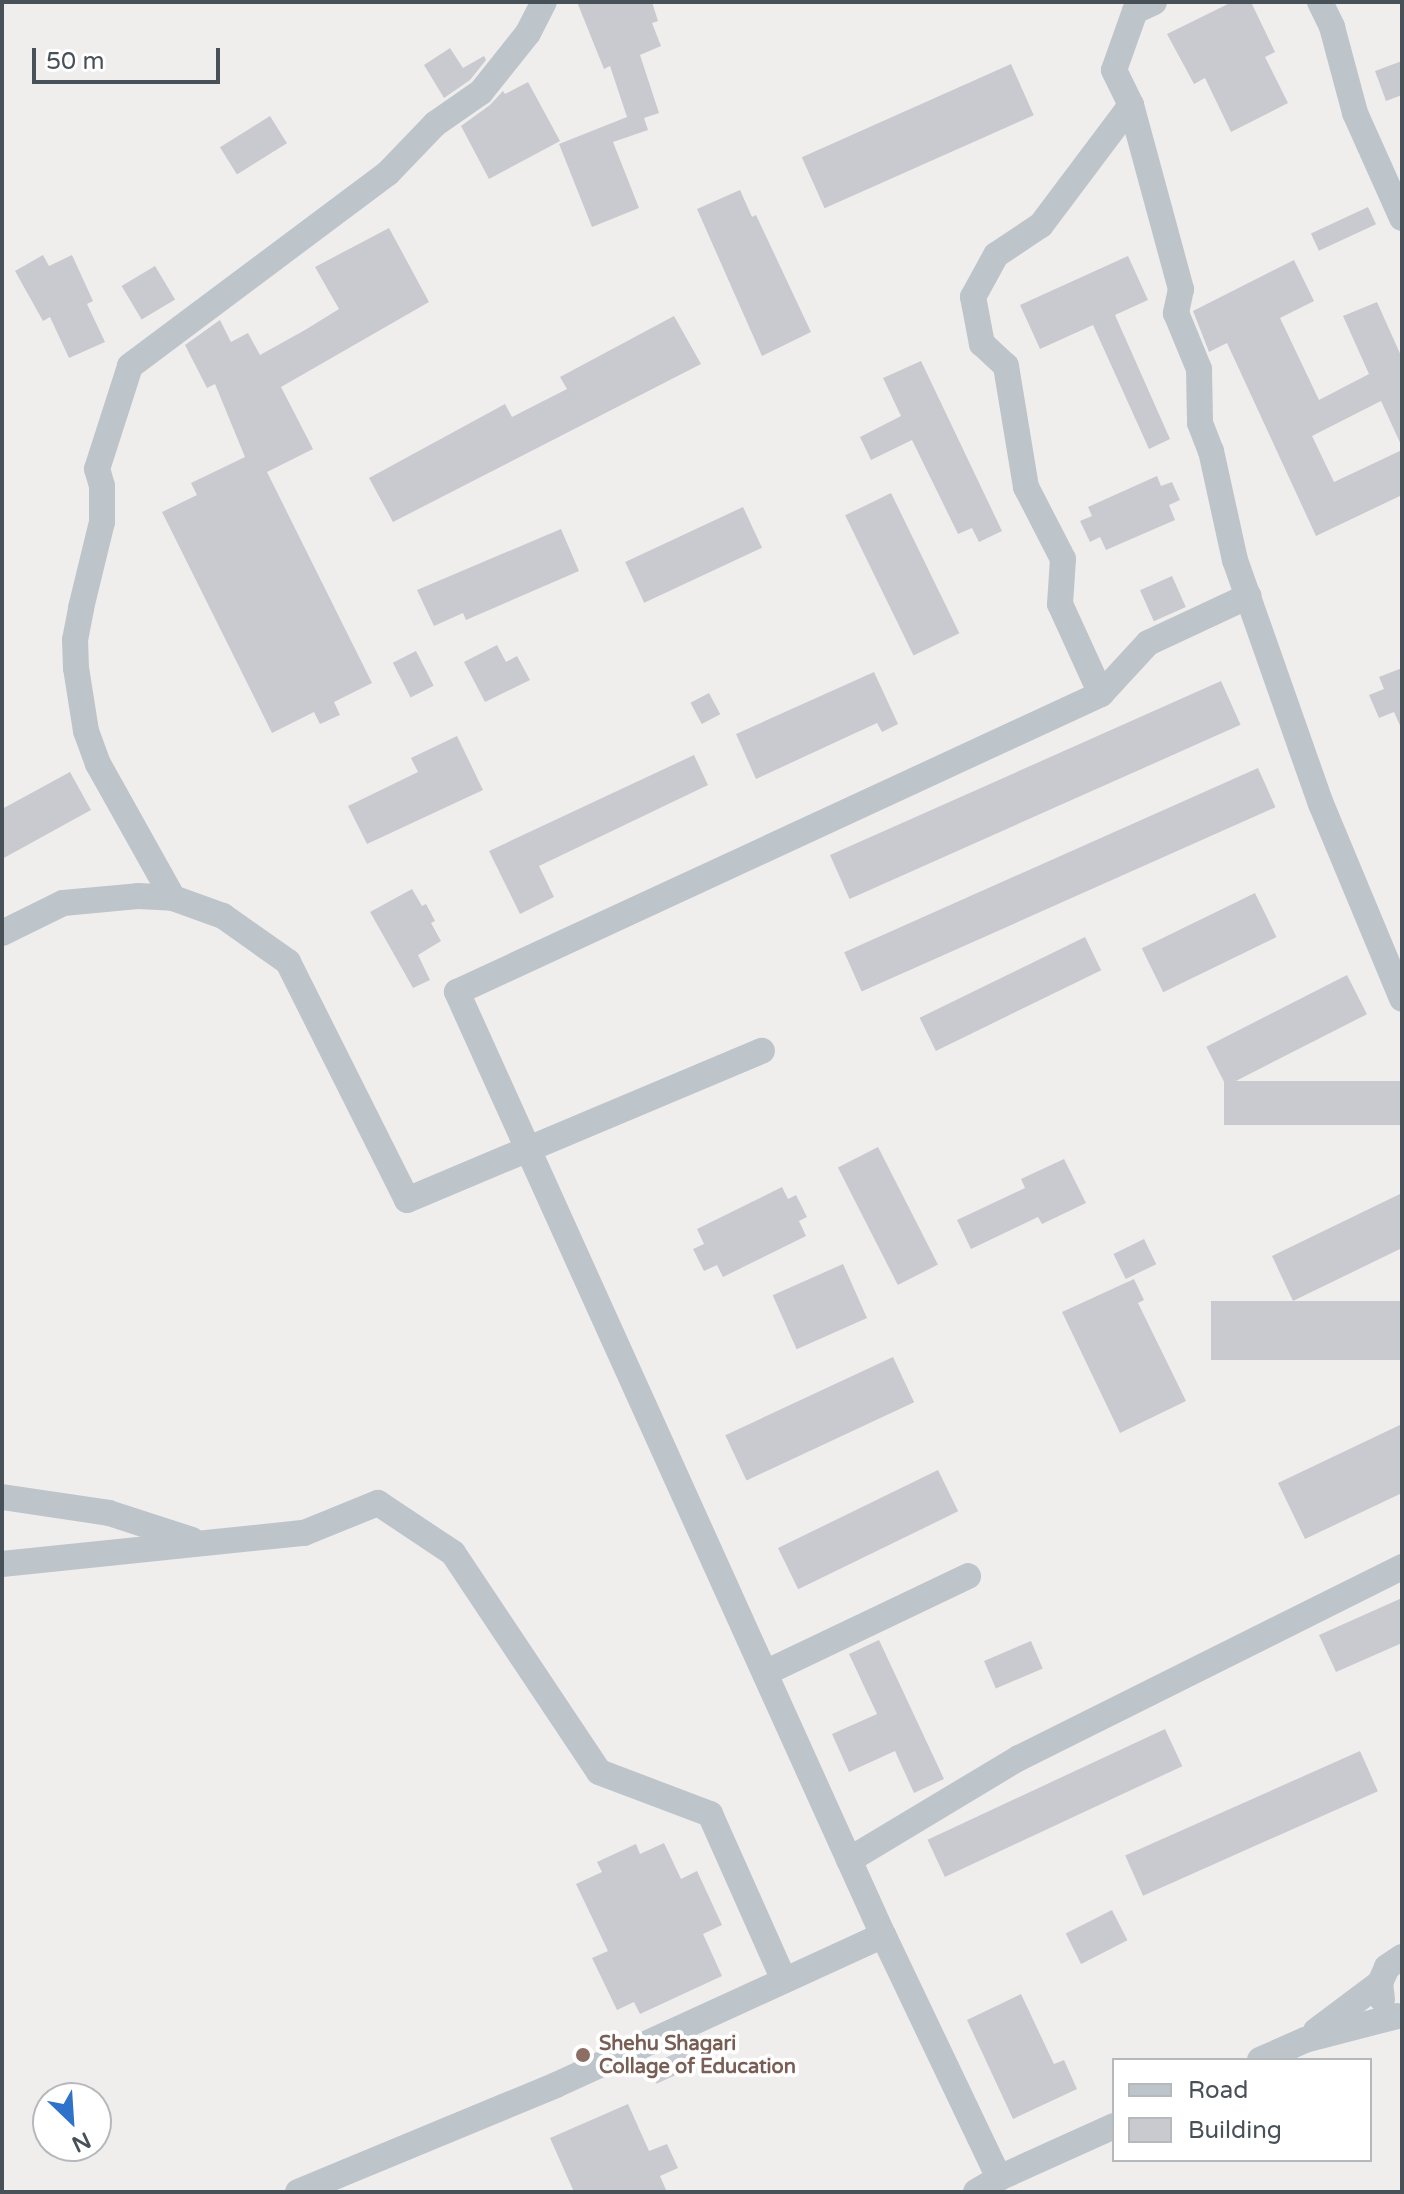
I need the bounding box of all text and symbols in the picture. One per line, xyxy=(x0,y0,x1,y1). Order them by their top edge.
scale bar xyxy=(36,32,224,82)
text: 50 m xyxy=(46,47,104,76)
place label: Shehu Shagari Collage of Education xyxy=(599,2032,796,2079)
marker: Shehu Shagari Collage of Education xyxy=(574,2046,592,2064)
legend xyxy=(1112,2058,1372,2162)
text: Road xyxy=(1188,2076,1248,2105)
north arrow xyxy=(32,2082,112,2162)
text: Building xyxy=(1188,2116,1282,2145)
text: N xyxy=(68,2126,95,2157)

